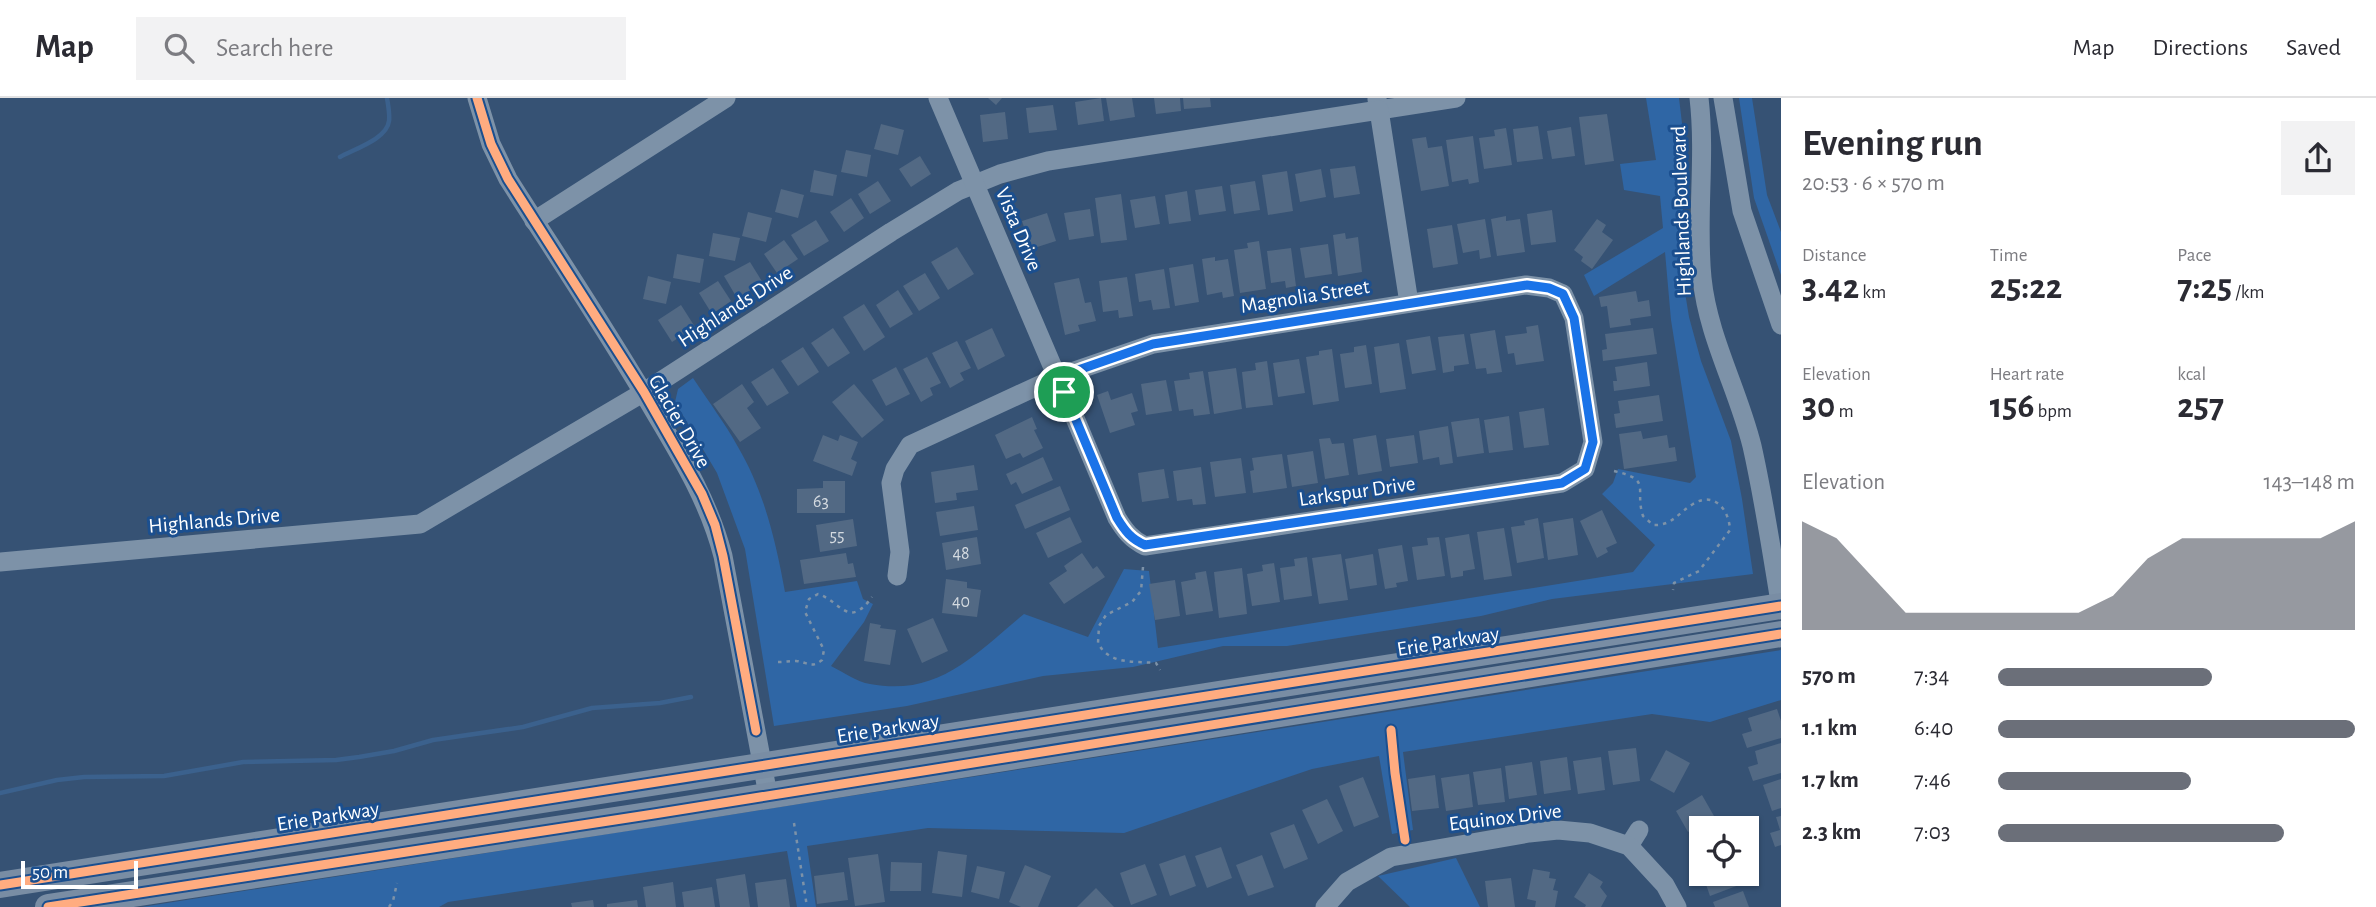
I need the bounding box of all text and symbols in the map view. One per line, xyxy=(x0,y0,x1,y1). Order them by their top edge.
search box xyxy=(136,17,626,80)
icon: search xyxy=(160,29,198,67)
text: Map xyxy=(35,31,94,64)
text: Search here xyxy=(216,35,334,61)
text: Map xyxy=(2072,36,2114,60)
text: Directions xyxy=(2152,36,2248,60)
text: Saved xyxy=(2286,36,2341,60)
button: share xyxy=(2281,121,2355,195)
street label: Highlands Boulevard xyxy=(1668,125,1695,297)
text: Evening run xyxy=(1802,125,1983,163)
text: 20:53 · 6 × 570 m xyxy=(1802,172,1945,195)
street label: Vista Drive xyxy=(992,184,1045,274)
text: Distance xyxy=(1802,246,1866,265)
text: Time xyxy=(1990,246,2028,265)
text: Pace xyxy=(2177,246,2212,265)
street label: Highlands Drive xyxy=(674,262,796,351)
text: 3.42 xyxy=(1802,270,1859,305)
text: 25:22 xyxy=(1990,270,2062,305)
text: 7:25 xyxy=(2177,270,2232,305)
street label: Magnolia Street xyxy=(1239,276,1371,317)
text: km xyxy=(1859,283,1886,302)
text: /km xyxy=(2232,283,2265,302)
pin xyxy=(1034,362,1094,422)
text: Elevation xyxy=(1802,365,1871,384)
text: Heart rate xyxy=(1990,365,2064,384)
text: kcal xyxy=(2177,365,2206,384)
street label: Glacier Drive xyxy=(644,371,715,472)
icon: arrive xyxy=(1045,373,1083,411)
text: 30 xyxy=(1802,389,1835,424)
text: 156 xyxy=(1990,389,2034,424)
text: 257 xyxy=(2177,389,2224,424)
text: m xyxy=(1835,402,1854,421)
text: bpm xyxy=(2034,402,2072,421)
text: Elevation xyxy=(1802,471,1885,494)
text: 143–148 m xyxy=(2264,471,2355,494)
street label: Larkspur Drive xyxy=(1297,473,1417,510)
house number: 63 xyxy=(813,493,829,511)
street label: Highlands Drive xyxy=(147,504,281,537)
house number: 55 xyxy=(829,527,845,545)
house number: 48 xyxy=(952,545,970,563)
house number: 40 xyxy=(952,593,970,611)
street label: Erie Parkway xyxy=(1395,623,1501,660)
text: 570 m xyxy=(1802,665,1856,688)
text: 7:34 xyxy=(1914,665,1949,688)
street label: Erie Parkway xyxy=(835,710,941,747)
text: 1.1 km xyxy=(1802,717,1857,740)
text: 6:40 xyxy=(1914,717,1953,740)
text: 1.7 km xyxy=(1802,769,1859,792)
text: 7:46 xyxy=(1914,769,1951,792)
street label: Erie Parkway xyxy=(275,798,381,835)
street label: Equinox Drive xyxy=(1448,800,1563,835)
map controls xyxy=(1689,816,1759,886)
button: locate xyxy=(1689,816,1759,886)
text: 2.3 km xyxy=(1802,821,1861,844)
text: 7:03 xyxy=(1914,821,1950,844)
scale bar xyxy=(21,858,138,890)
text: 50 m xyxy=(32,863,68,882)

